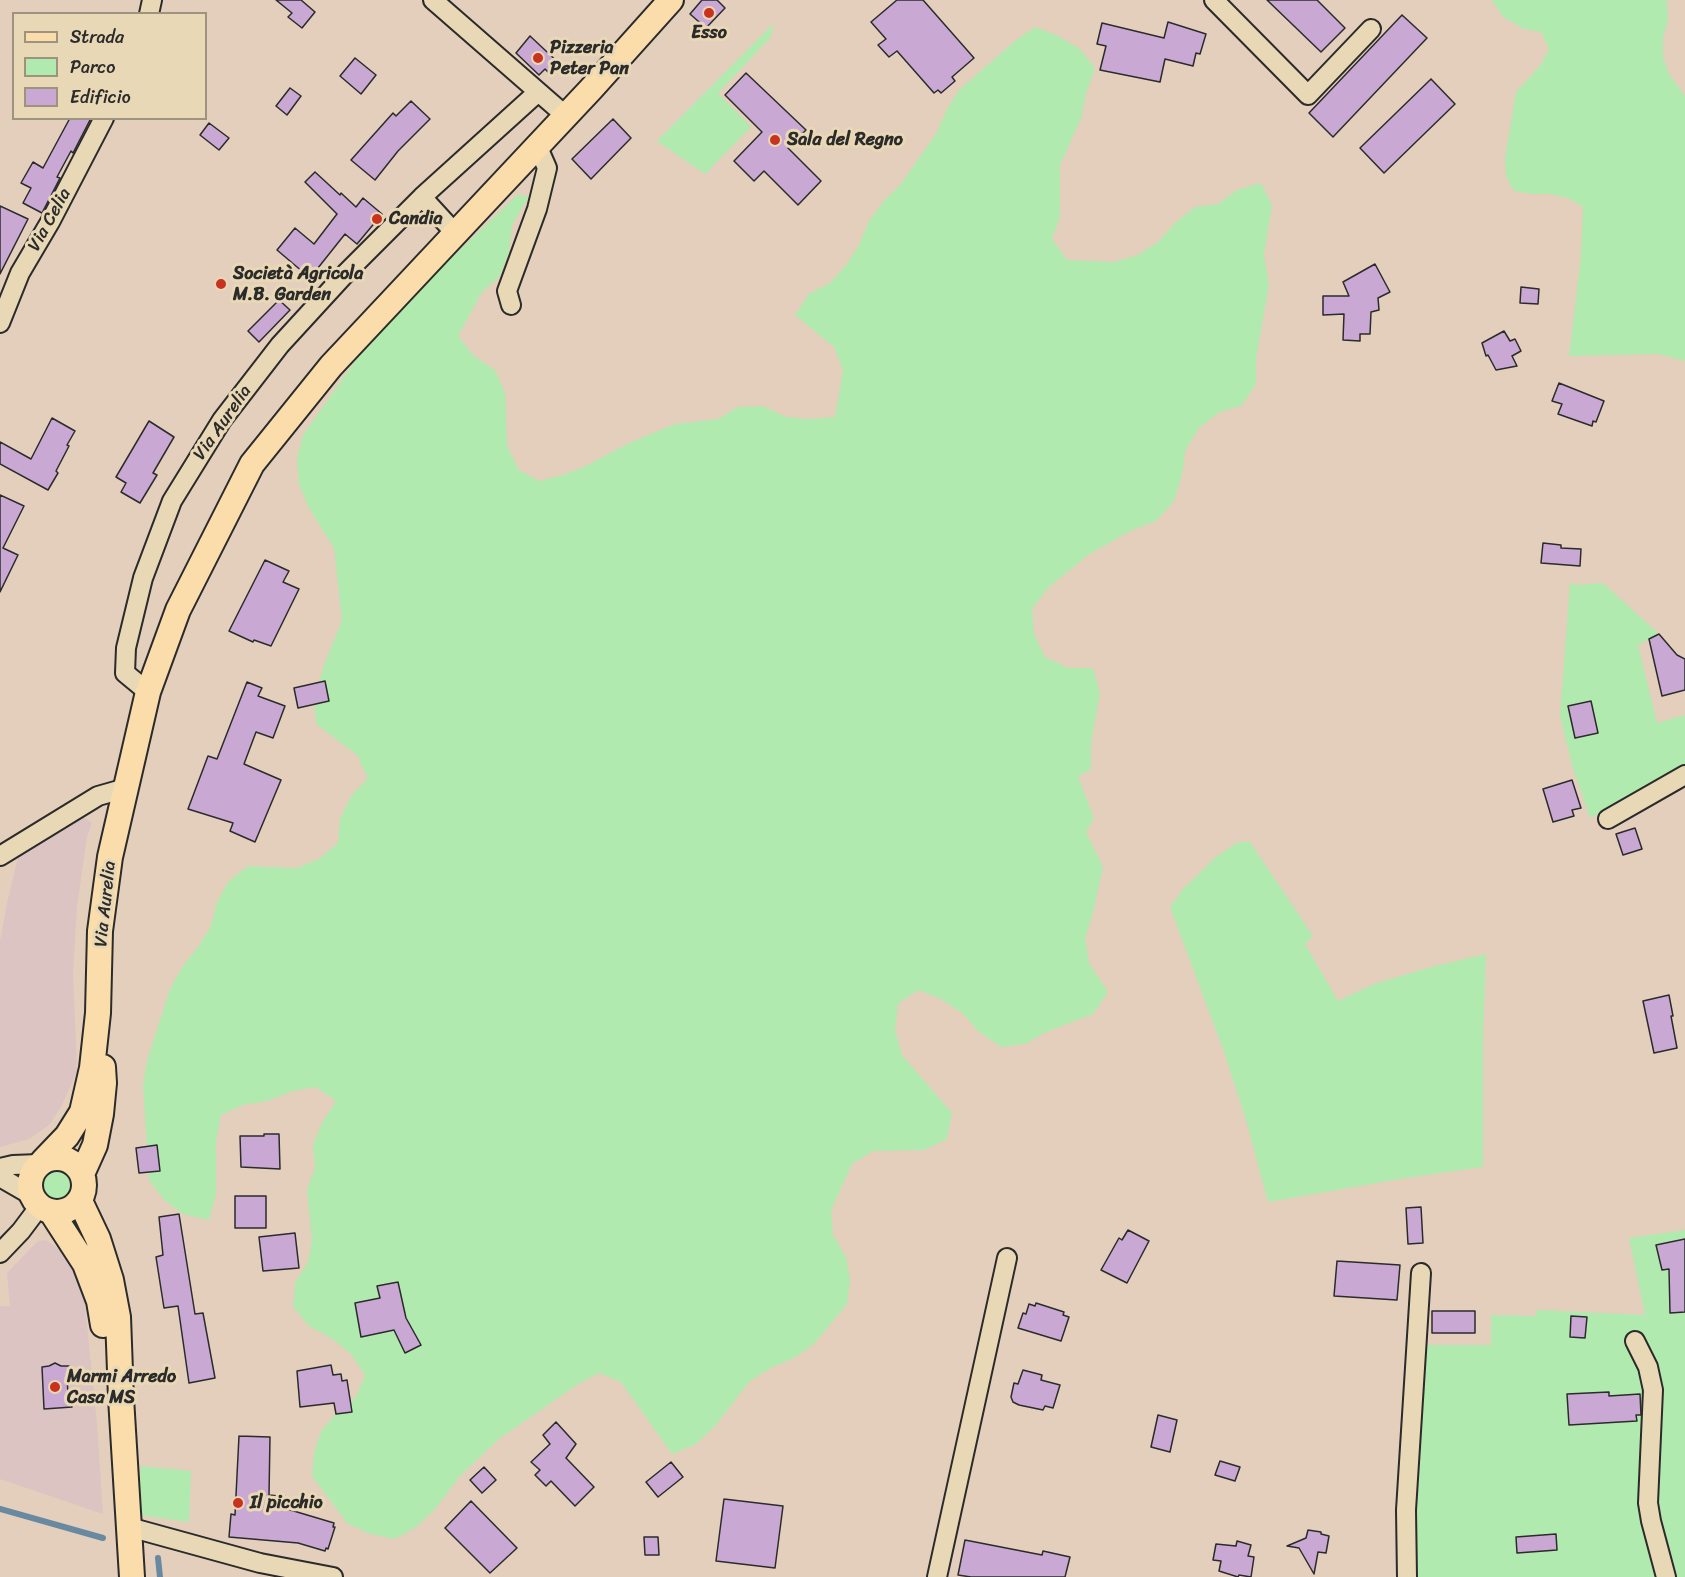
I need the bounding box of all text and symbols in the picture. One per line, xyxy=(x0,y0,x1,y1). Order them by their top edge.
marker: Esso xyxy=(702,6,716,20)
legend xyxy=(12,12,207,120)
text: Strada xyxy=(70,21,124,53)
place label: Esso xyxy=(691,22,727,44)
place label: Pizzeria Peter Pan xyxy=(550,37,629,80)
text: Parco xyxy=(70,51,115,83)
marker: Pizzeria Peter Pan xyxy=(531,51,545,65)
text: Edificio xyxy=(70,81,131,113)
place label: Sala del Regno xyxy=(787,129,903,151)
marker: Sala del Regno xyxy=(768,133,782,147)
street label: Via Celia xyxy=(24,185,76,255)
place label: Candia xyxy=(389,208,442,230)
marker: Candia xyxy=(370,212,384,226)
place label: Società Agricola M.B. Garden xyxy=(233,263,363,306)
marker: Società Agricola M.B. Garden xyxy=(214,277,228,291)
street label: Via Aurelia xyxy=(189,381,257,465)
street label: Via Aurelia xyxy=(91,860,121,948)
place label: Marmi Arredo Casa MS xyxy=(67,1366,176,1408)
marker: Marmi Arredo Casa MS xyxy=(48,1380,62,1394)
place label: Il picchio xyxy=(250,1492,323,1514)
marker: Il picchio xyxy=(231,1496,245,1510)

